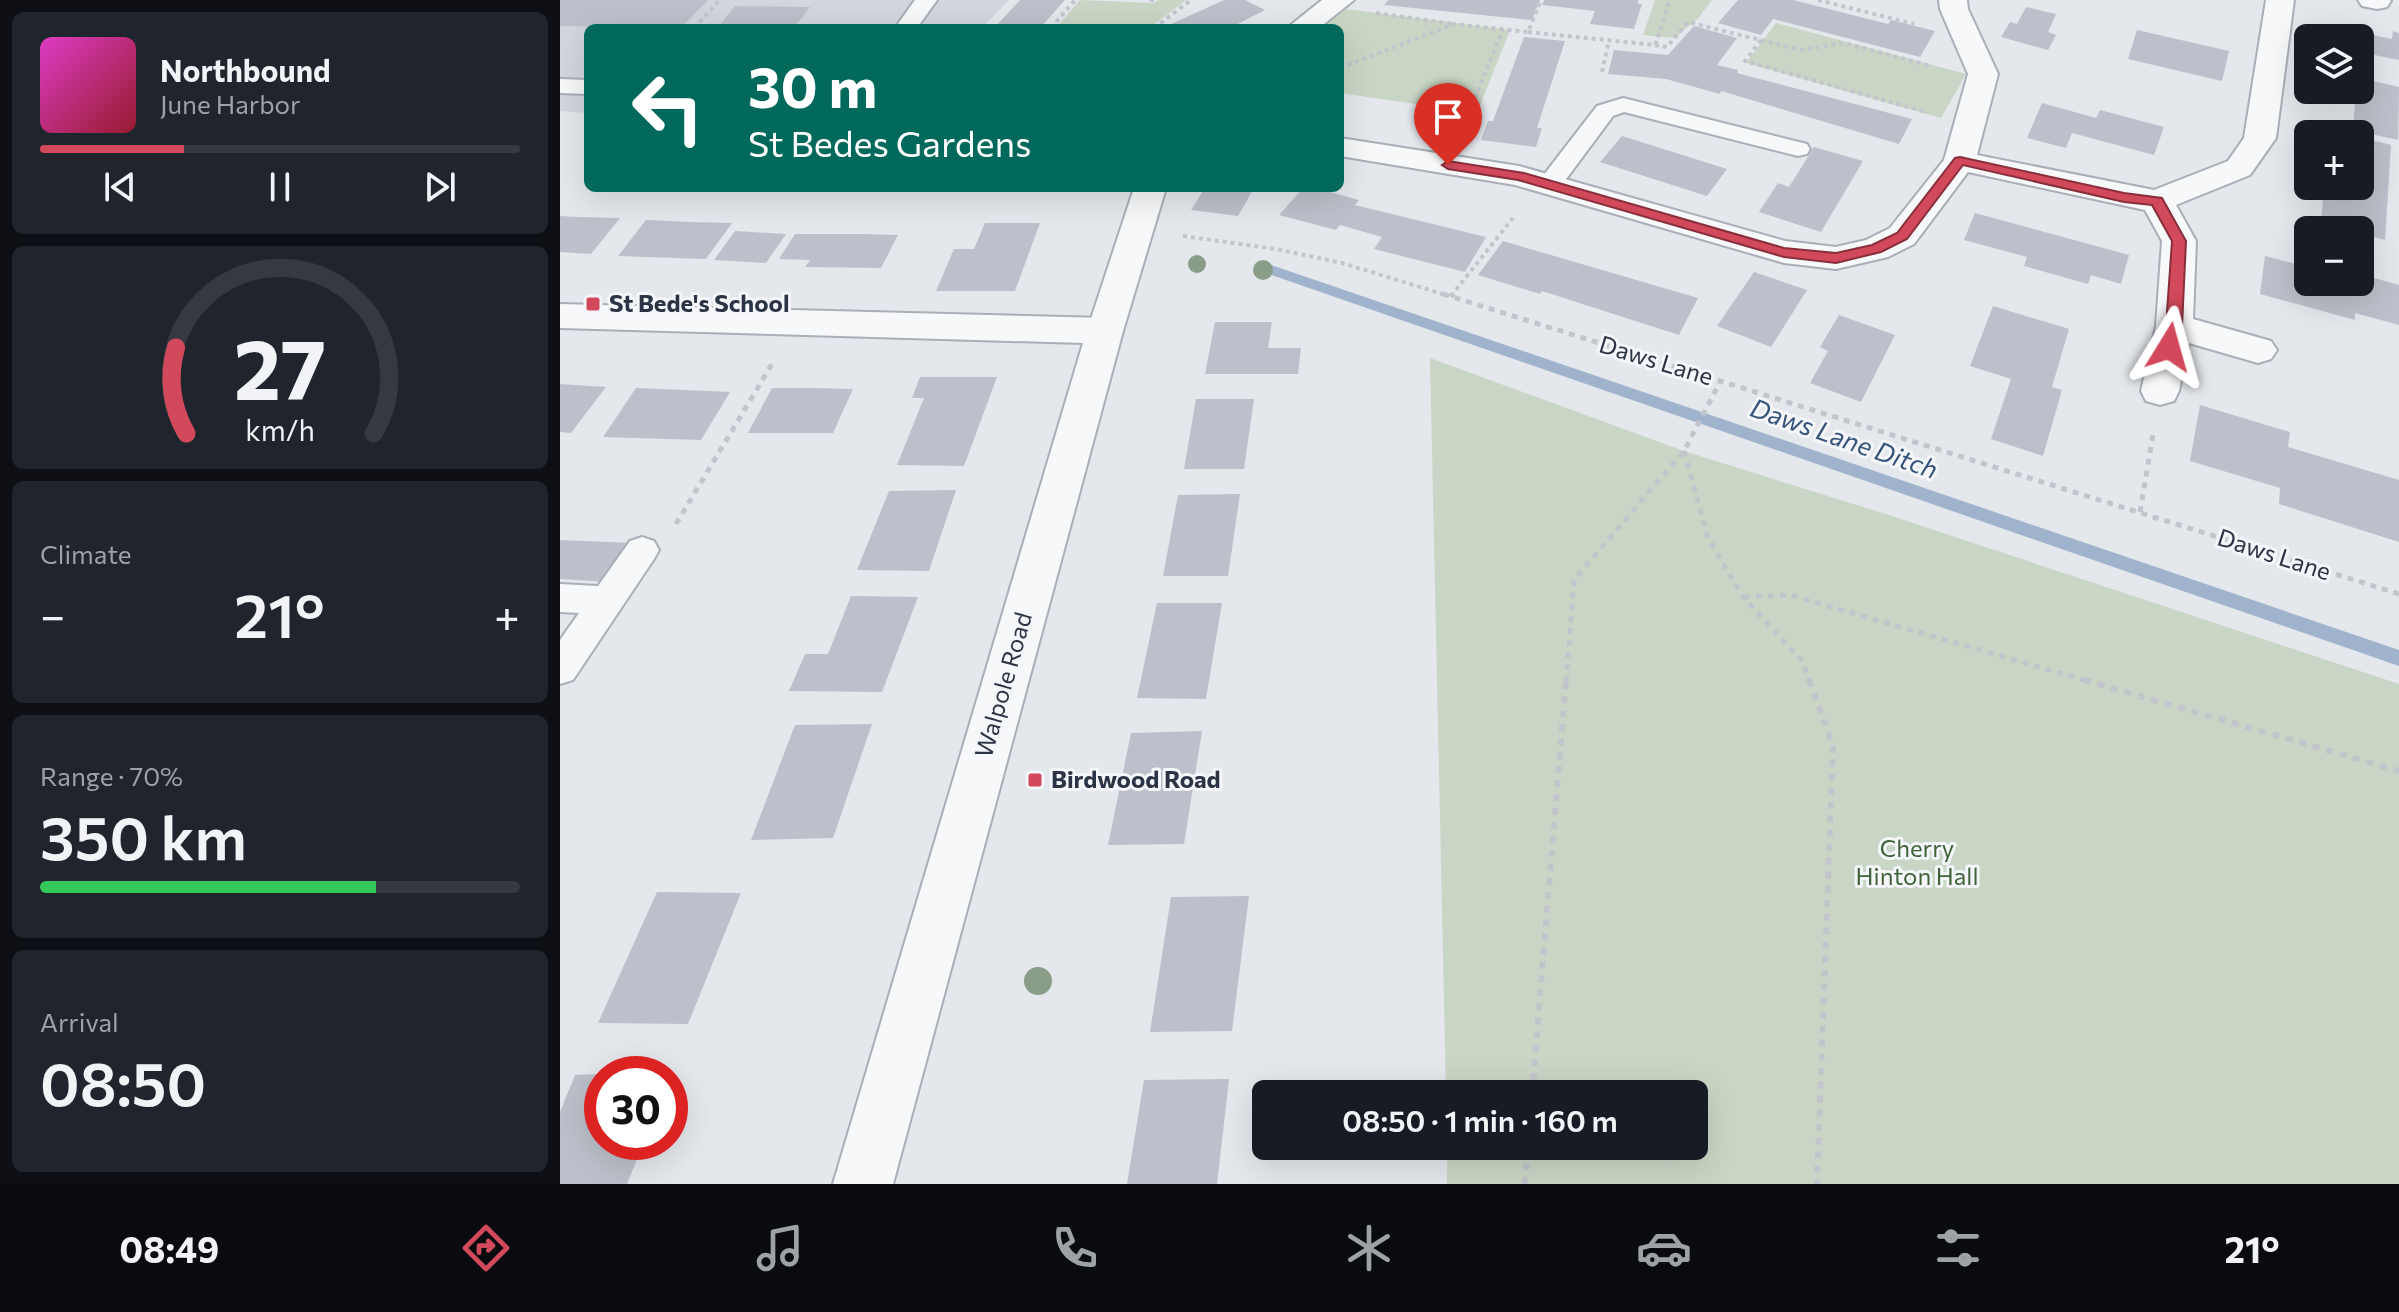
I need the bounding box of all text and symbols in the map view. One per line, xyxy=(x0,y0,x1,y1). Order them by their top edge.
map controls xyxy=(2294,24,2374,296)
button: layers xyxy=(2294,24,2374,104)
text: Northbound xyxy=(160,51,331,88)
text: 30 m xyxy=(748,51,877,120)
icon: left xyxy=(616,56,720,160)
pin xyxy=(1414,83,1482,165)
text: June Harbor xyxy=(160,88,300,119)
icon: arrive xyxy=(1426,95,1470,139)
text: St Bedes Gardens xyxy=(748,120,1031,164)
button: + xyxy=(2294,120,2374,200)
icon: previous xyxy=(98,165,142,209)
icon: pause xyxy=(258,165,302,209)
icon: next xyxy=(418,165,462,209)
button: − xyxy=(2294,216,2374,296)
place label: St Bede's School xyxy=(609,288,789,317)
marker: St Bede's School xyxy=(584,295,602,313)
position arrow xyxy=(2127,305,2211,389)
text: 27 xyxy=(234,314,326,416)
street label: Daws Lane xyxy=(1596,329,1717,391)
water label: Daws Lane Ditch xyxy=(1747,391,1942,484)
text: km/h xyxy=(245,412,315,447)
street label: Daws Lane xyxy=(2214,522,2335,585)
text: Climate xyxy=(40,538,132,569)
text: 21° xyxy=(234,577,325,650)
text: − xyxy=(40,587,65,641)
text: + xyxy=(494,587,520,641)
street label: Walpole Road xyxy=(968,609,1037,761)
text: Range · 70% xyxy=(40,760,183,791)
place label: Birdwood Road xyxy=(1051,764,1221,793)
marker: Birdwood Road xyxy=(1026,771,1044,789)
text: 350 km xyxy=(40,799,247,872)
park label: Cherry Hinton Hall xyxy=(1856,833,1979,890)
text: Arrival xyxy=(40,1006,119,1037)
text: 08:50 xyxy=(40,1045,206,1118)
speed limit sign: 30 xyxy=(584,1056,688,1160)
text: 08:50 · 1 min · 160 m xyxy=(1342,1101,1618,1138)
icon: directions xyxy=(458,1220,514,1276)
icon: music xyxy=(752,1220,808,1276)
icon: phone xyxy=(1047,1220,1103,1276)
icon: climate xyxy=(1341,1220,1397,1276)
icon: car xyxy=(1636,1220,1692,1276)
icon: filters xyxy=(1930,1220,1986,1276)
text: 08:49 xyxy=(119,1226,219,1270)
text: 21° xyxy=(2225,1226,2280,1270)

